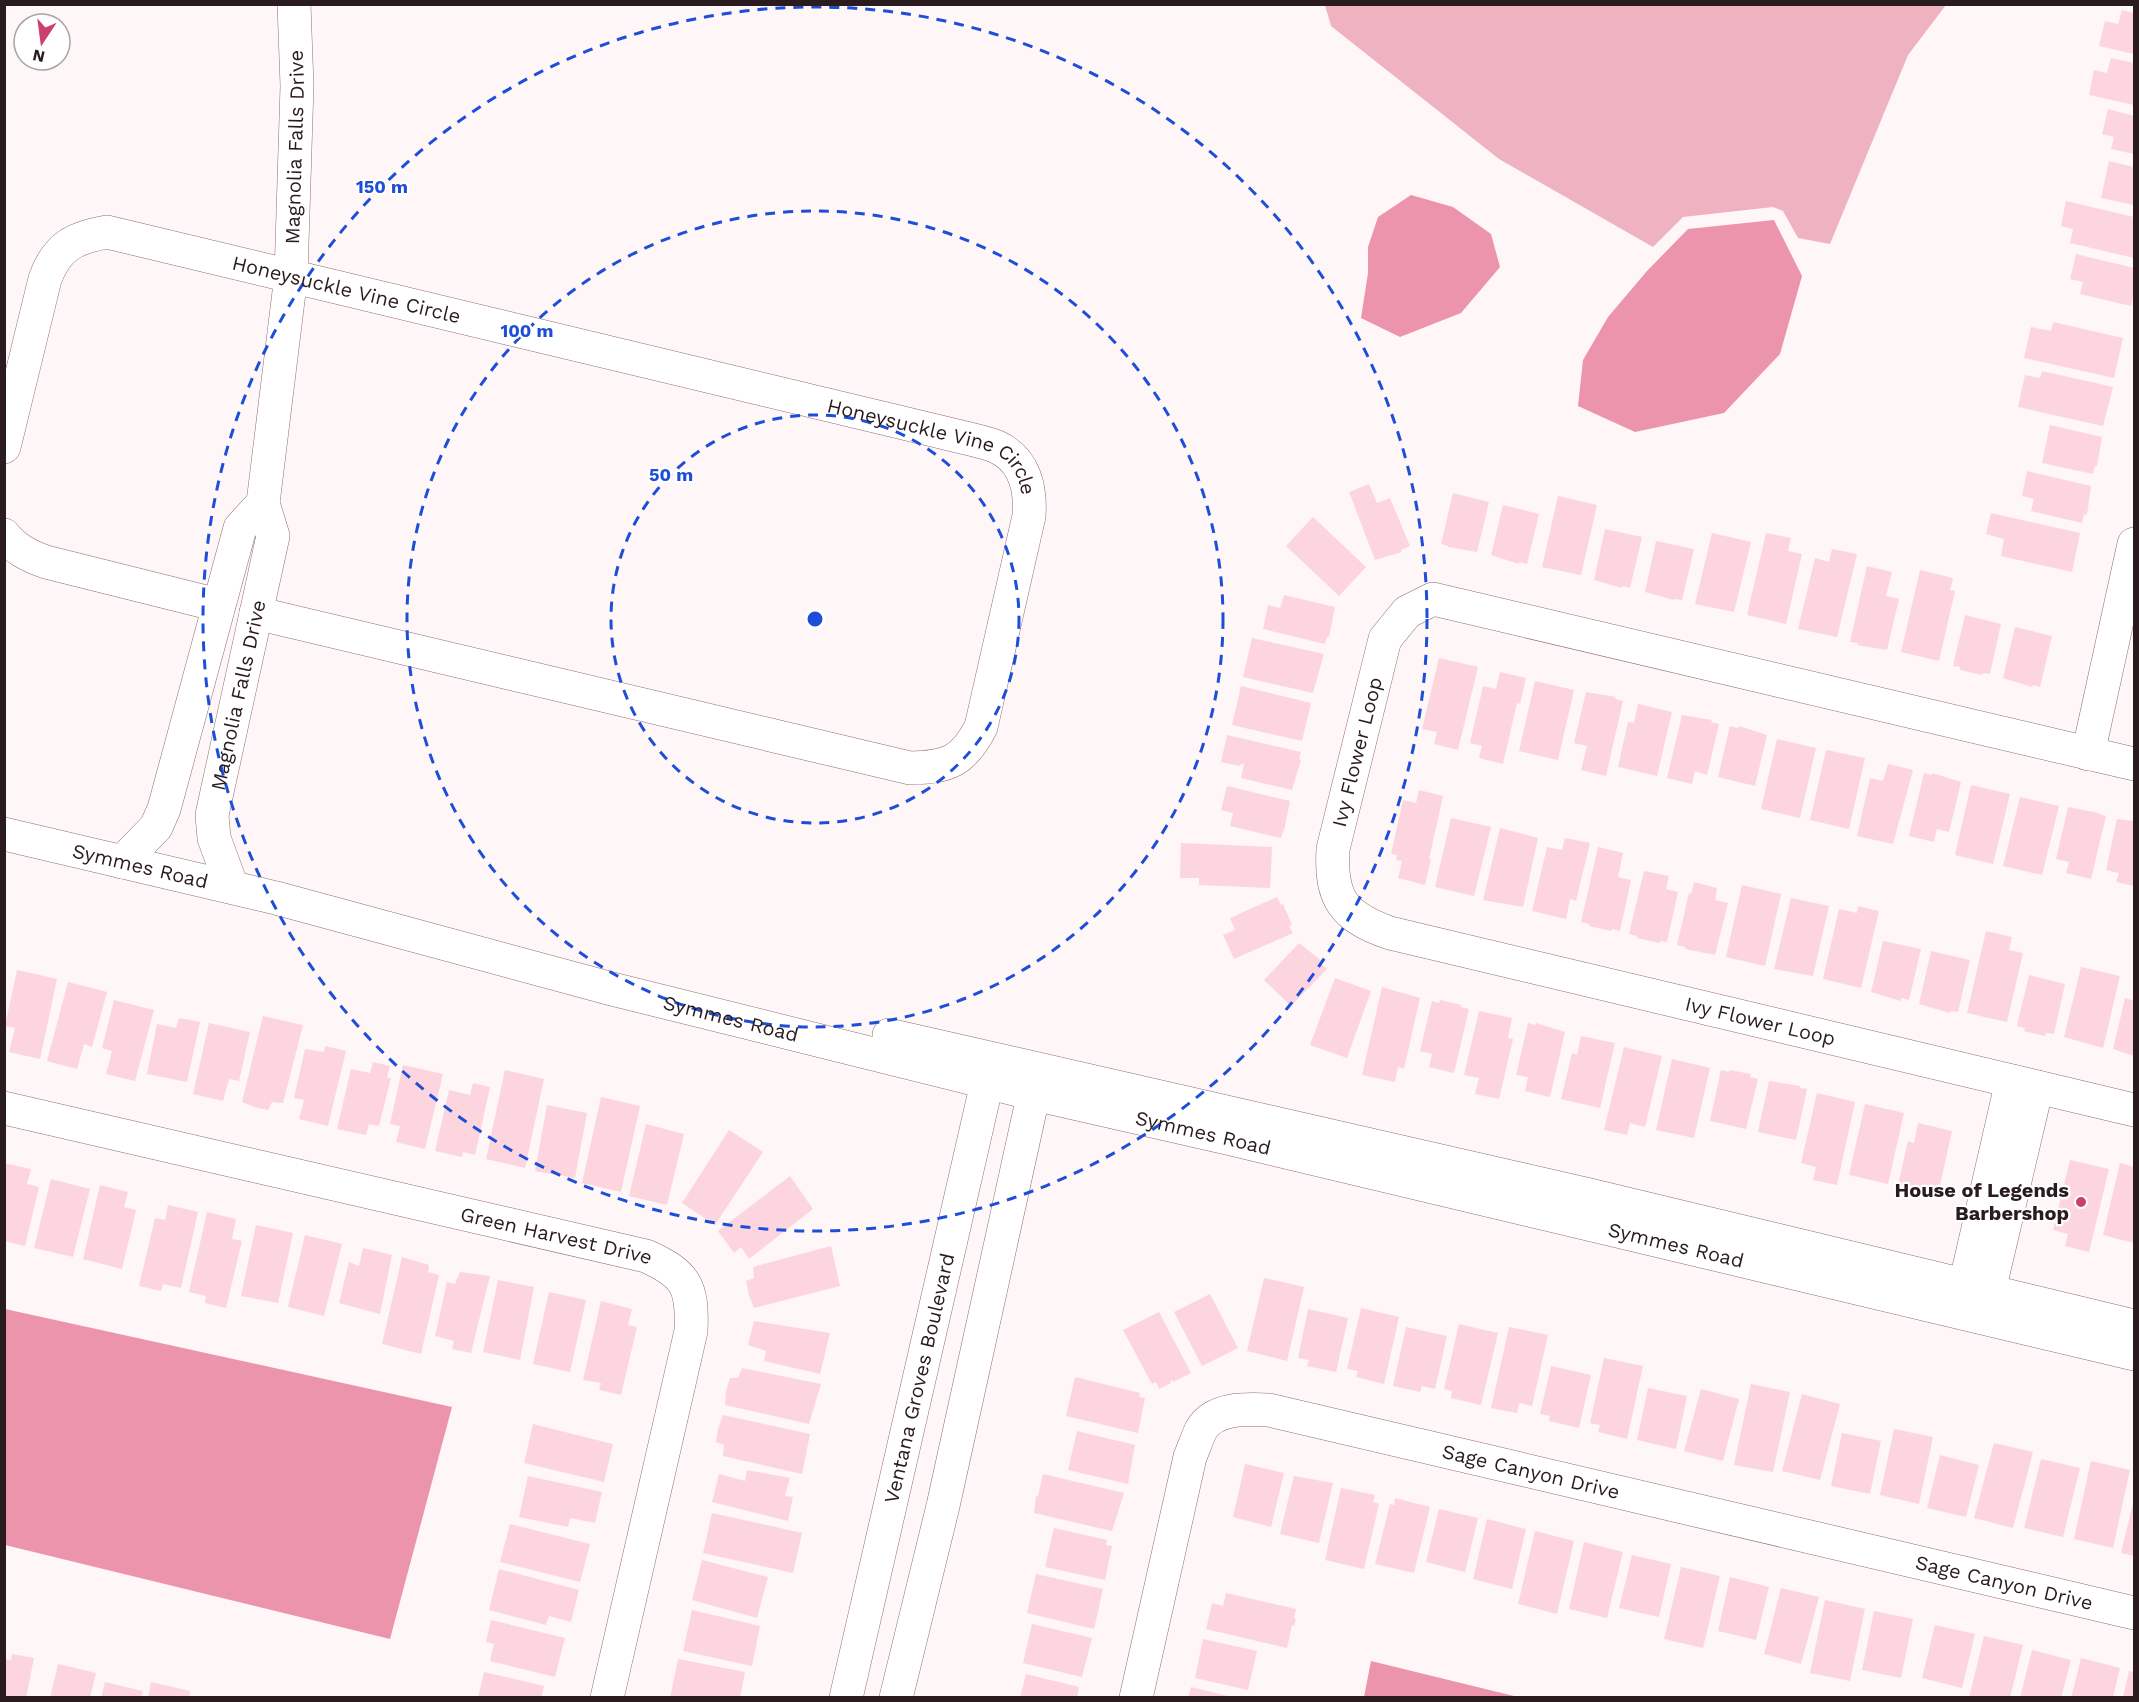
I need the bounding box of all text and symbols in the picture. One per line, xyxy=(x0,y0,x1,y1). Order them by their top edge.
north arrow xyxy=(12,12,72,72)
text: N xyxy=(31,46,47,67)
street label: Magnolia Falls Drive xyxy=(280,50,309,245)
text: 150 m xyxy=(356,176,408,197)
street label: Honeysuckle Vine Circle xyxy=(230,250,463,328)
text: 100 m xyxy=(500,320,554,341)
street label: Honeysuckle Vine Circle xyxy=(825,393,1041,497)
text: 50 m xyxy=(649,464,693,485)
street label: Magnolia Falls Drive xyxy=(206,598,271,793)
centre of rings xyxy=(805,609,825,629)
street label: Ivy Flower Loop xyxy=(1327,675,1387,829)
street label: Symmes Road xyxy=(70,839,210,894)
street label: Symmes Road xyxy=(661,990,801,1047)
street label: Ivy Flower Loop xyxy=(1683,992,1838,1051)
street label: Symmes Road xyxy=(1133,1106,1273,1160)
place label: House of Legends Barbershop xyxy=(1894,1178,2069,1225)
marker: House of Legends Barbershop xyxy=(2074,1195,2088,1209)
street label: Green Harvest Drive xyxy=(458,1202,657,1270)
street label: Symmes Road xyxy=(1606,1217,1746,1273)
street label: Ventana Groves Boulevard xyxy=(879,1251,960,1506)
street label: Sage Canyon Drive xyxy=(1440,1439,1622,1504)
street label: Sage Canyon Drive xyxy=(1913,1550,2095,1615)

